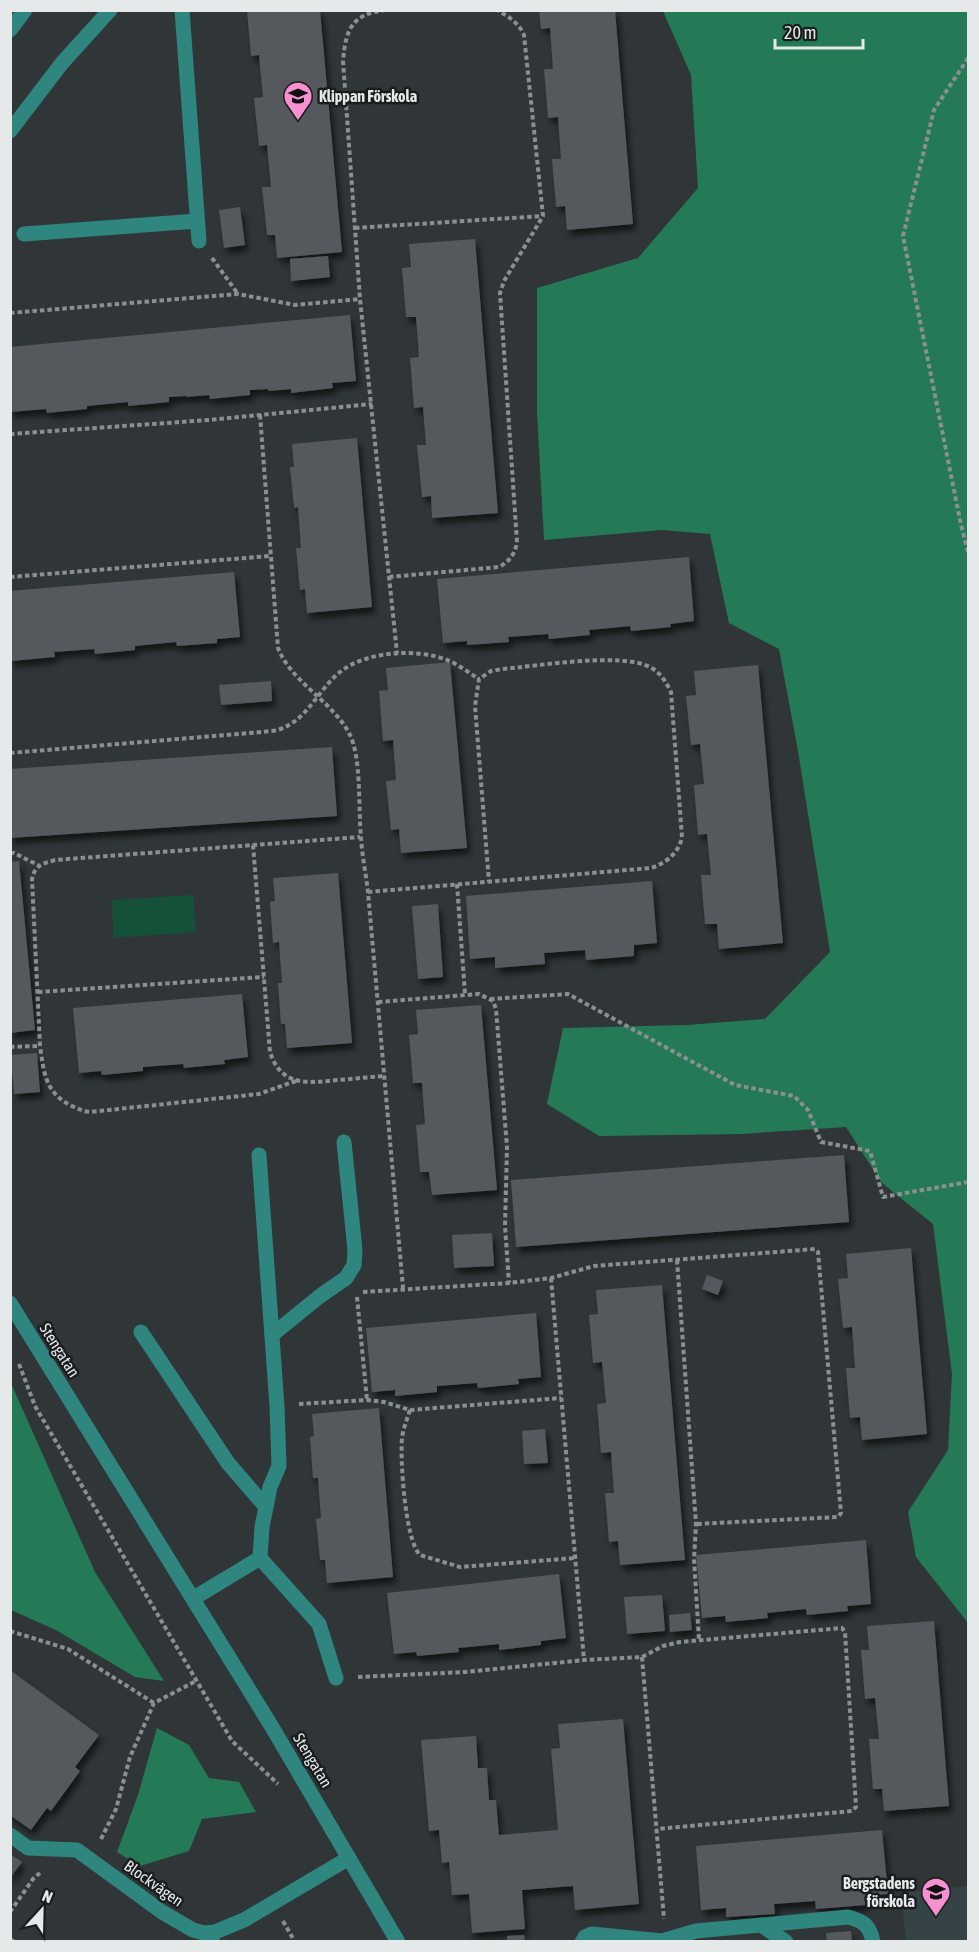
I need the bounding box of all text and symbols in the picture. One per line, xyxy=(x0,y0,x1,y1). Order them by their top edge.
scale bar xyxy=(775,12,864,50)
text: 20 m xyxy=(784,22,816,43)
school or university icon: Klippan Förskola xyxy=(282,80,314,122)
place label: Klippan Förskola xyxy=(319,87,417,105)
street label: Stengatan xyxy=(36,1320,84,1381)
street label: Stengatan xyxy=(289,1730,336,1791)
street label: Blockvägen xyxy=(121,1856,187,1911)
place label: Bergstadens förskola xyxy=(843,1874,915,1910)
school or university icon: Bergstadens förskola xyxy=(920,1876,952,1918)
north arrow xyxy=(12,1880,72,1940)
text: N xyxy=(40,1886,55,1906)

